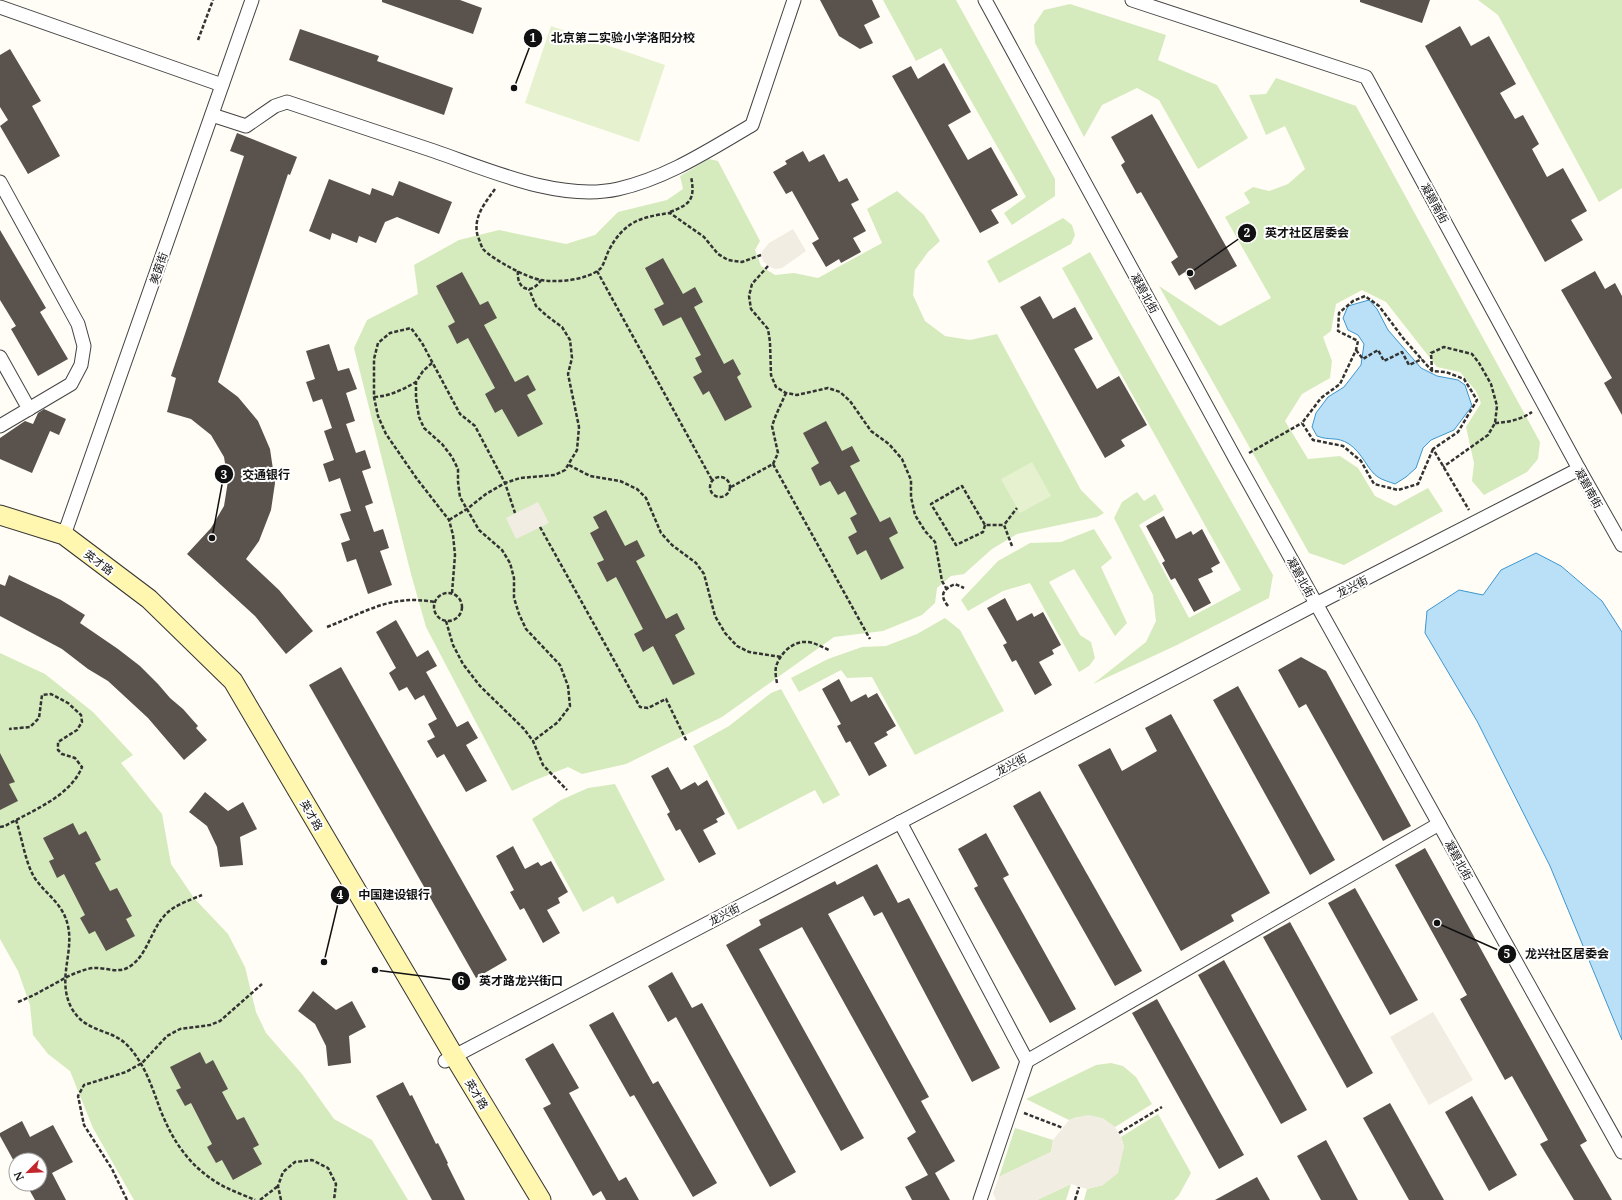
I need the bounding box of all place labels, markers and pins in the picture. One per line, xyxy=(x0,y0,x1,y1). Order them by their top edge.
callout: 北京第二实验小学洛阳分校 xyxy=(523,26,703,50)
callout: 英才社区居委会 xyxy=(1237,221,1357,245)
callout: 交通银行 xyxy=(214,462,298,486)
callout: 中国建设银行 xyxy=(330,883,438,907)
callout: 龙兴社区居委会 xyxy=(1497,942,1617,966)
callout: 英才路龙兴街口 xyxy=(451,969,571,993)

